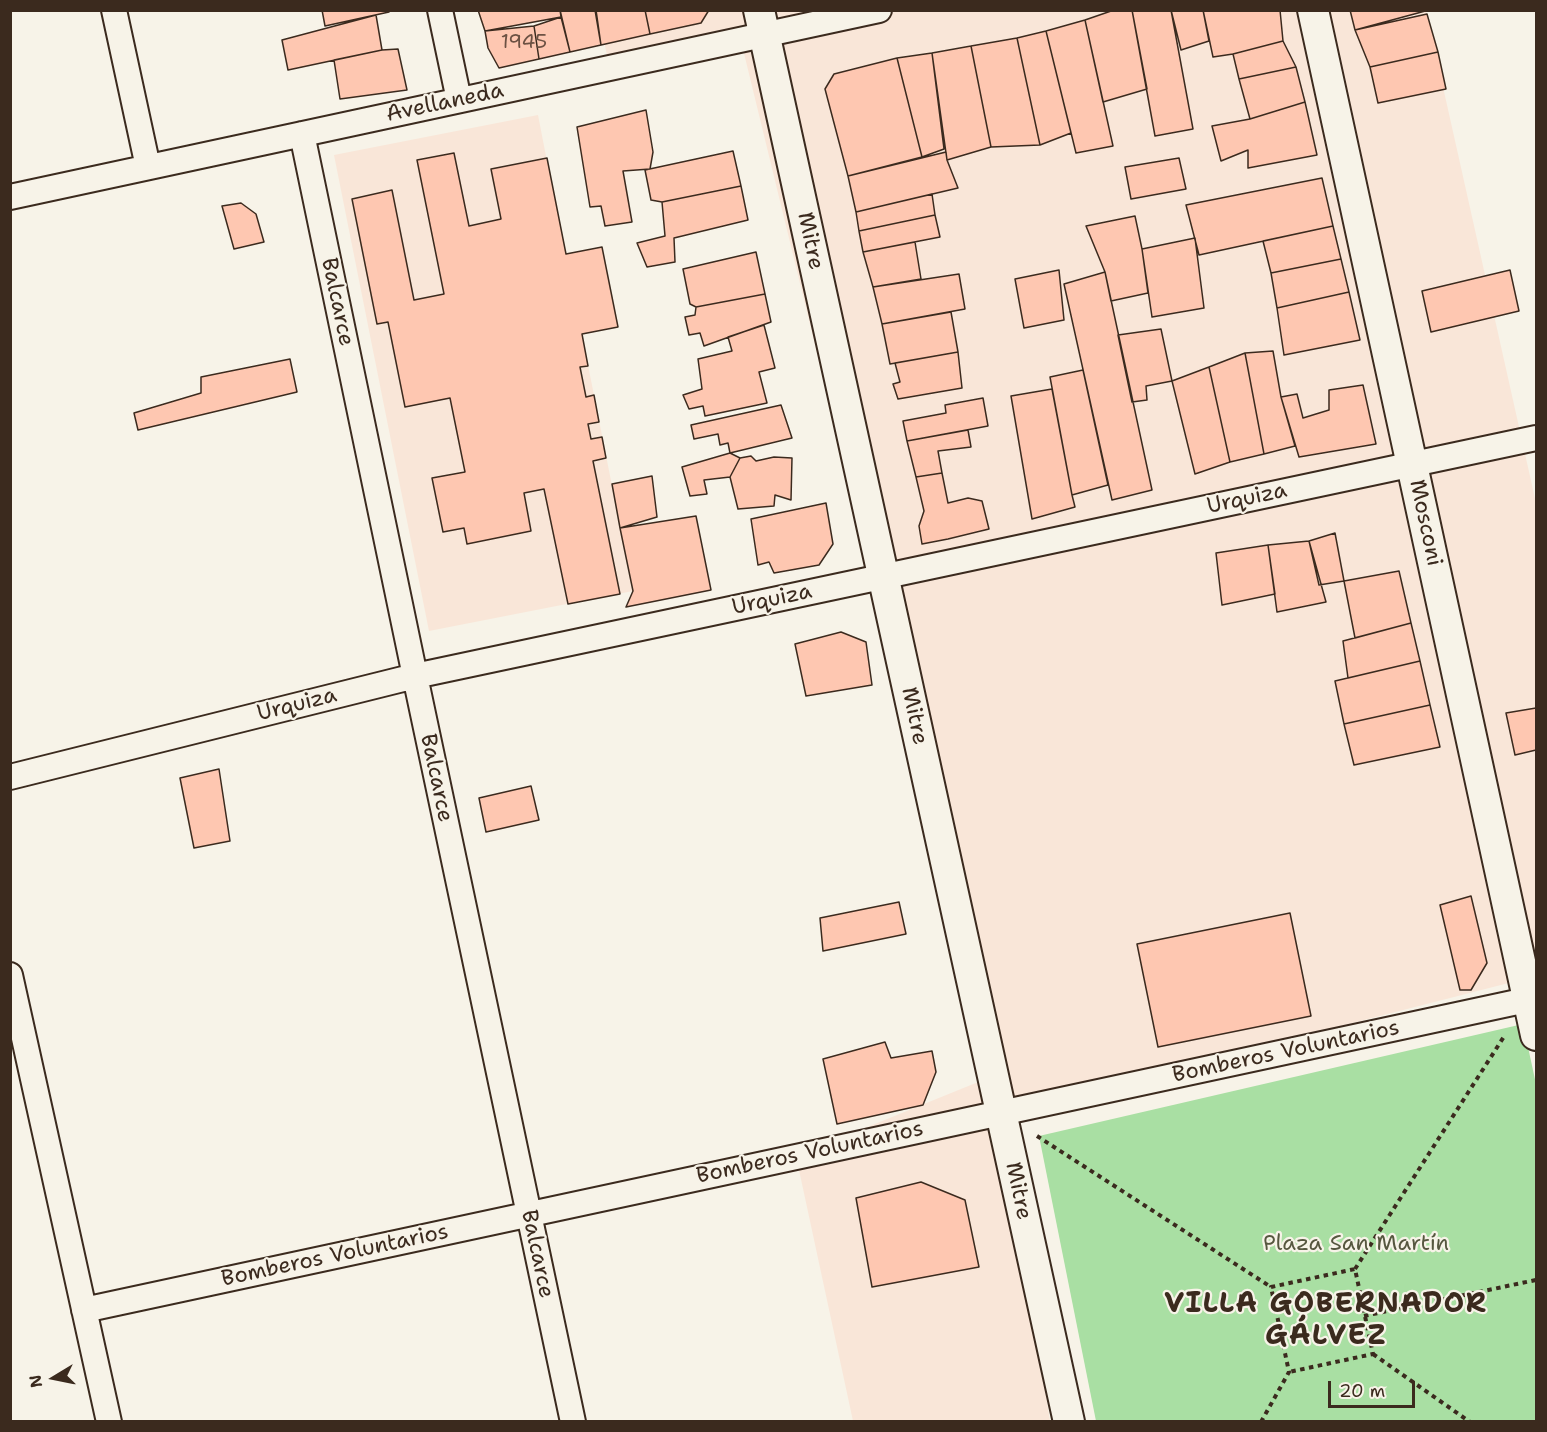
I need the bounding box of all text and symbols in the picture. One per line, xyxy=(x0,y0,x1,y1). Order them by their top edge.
house number: 1945 xyxy=(501,31,547,55)
street label: Avellaneda xyxy=(384,78,506,128)
street label: Mitre xyxy=(791,210,829,272)
street label: Balcarce xyxy=(315,256,359,348)
street label: Mosconi xyxy=(1403,477,1447,569)
street label: Urquiza xyxy=(1205,478,1289,520)
street label: Urquiza xyxy=(730,579,814,621)
street label: Urquiza xyxy=(255,682,339,728)
street label: Mitre xyxy=(895,685,933,747)
street label: Balcarce xyxy=(414,732,458,824)
street label: Bomberos Voluntarios xyxy=(1170,1015,1402,1089)
street label: Bomberos Voluntarios xyxy=(694,1116,926,1190)
street label: Mitre xyxy=(999,1160,1037,1222)
street label: Balcarce xyxy=(515,1208,559,1300)
street label: Bomberos Voluntarios xyxy=(219,1219,451,1293)
park label: Plaza San Martín xyxy=(1263,1231,1449,1257)
district label: VILLA GOBERNADOR GÁLVEZ xyxy=(1164,1288,1488,1354)
north arrow xyxy=(24,1348,84,1408)
scale bar xyxy=(1331,1369,1418,1407)
text: N xyxy=(24,1373,47,1389)
text: 20 m xyxy=(1339,1379,1385,1403)

